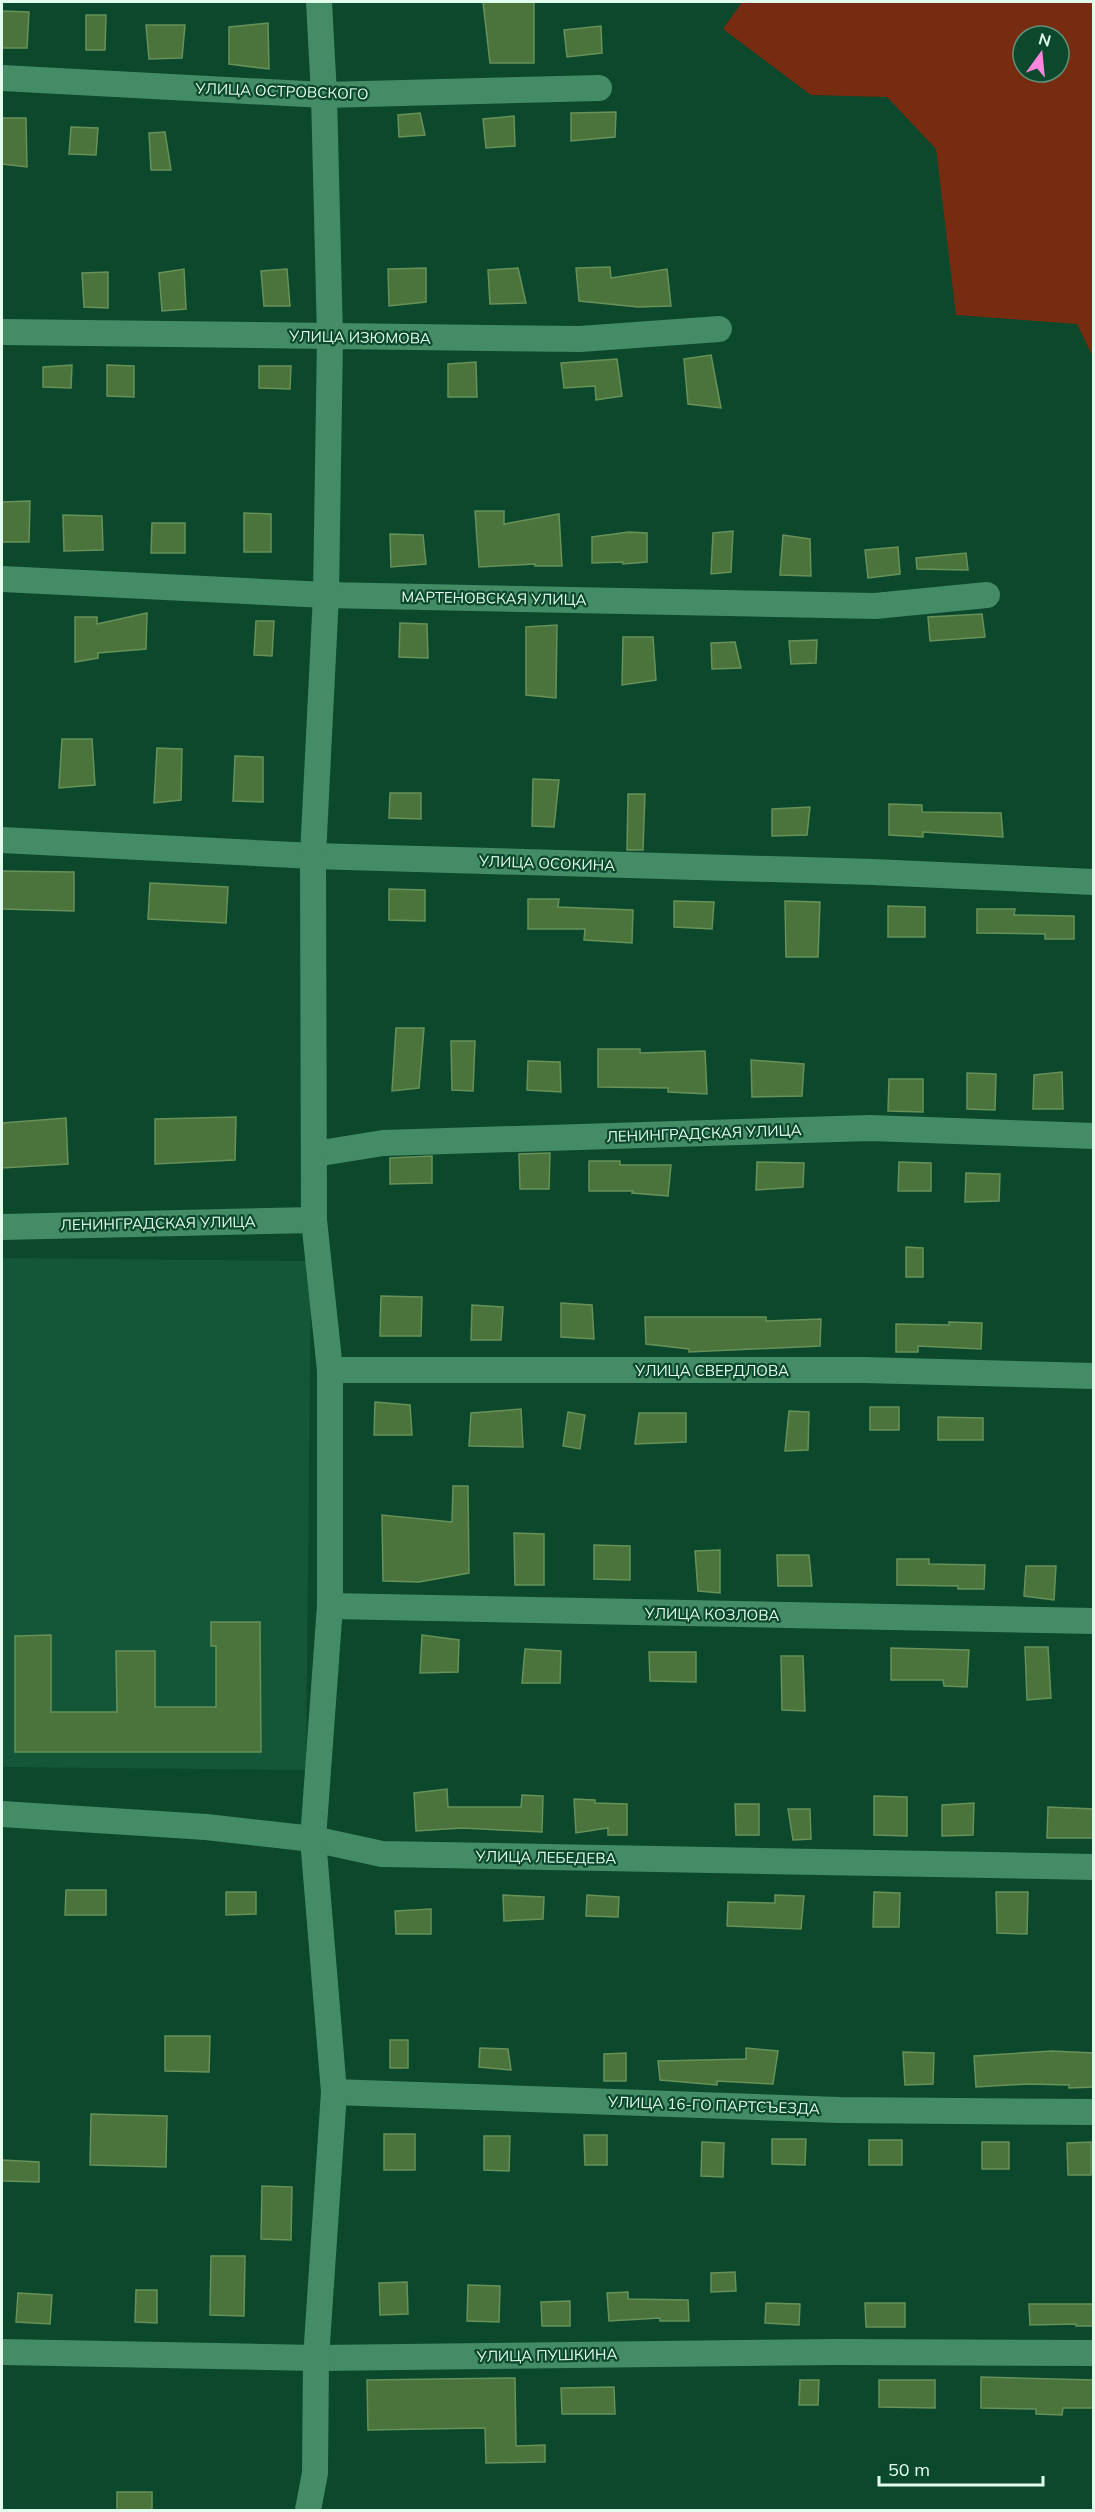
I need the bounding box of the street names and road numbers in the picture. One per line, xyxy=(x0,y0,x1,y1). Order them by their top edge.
street label: УЛИЦА ОСТРОВСКОГО xyxy=(194,78,369,104)
street label: УЛИЦА ИЗЮМОВА xyxy=(288,326,431,348)
street label: МАРТЕНОВСКАЯ УЛИЦА xyxy=(401,587,587,609)
street label: УЛИЦА ОСОКИНА xyxy=(478,851,615,875)
street label: ЛЕНИНГРАДСКАЯ УЛИЦА xyxy=(606,1120,802,1146)
street label: ЛЕНИНГРАДСКАЯ УЛИЦА xyxy=(60,1212,256,1234)
street label: УЛИЦА СВЕРДЛОВА xyxy=(634,1361,789,1380)
street label: УЛИЦА КОЗЛОВА xyxy=(644,1603,779,1625)
street label: УЛИЦА ЛЕБЕДЕВА xyxy=(474,1846,617,1868)
street label: УЛИЦА 16-ГО ПАРТСЪЕЗДА xyxy=(607,2092,820,2118)
street label: УЛИЦА ПУШКИНА xyxy=(475,2344,618,2366)

